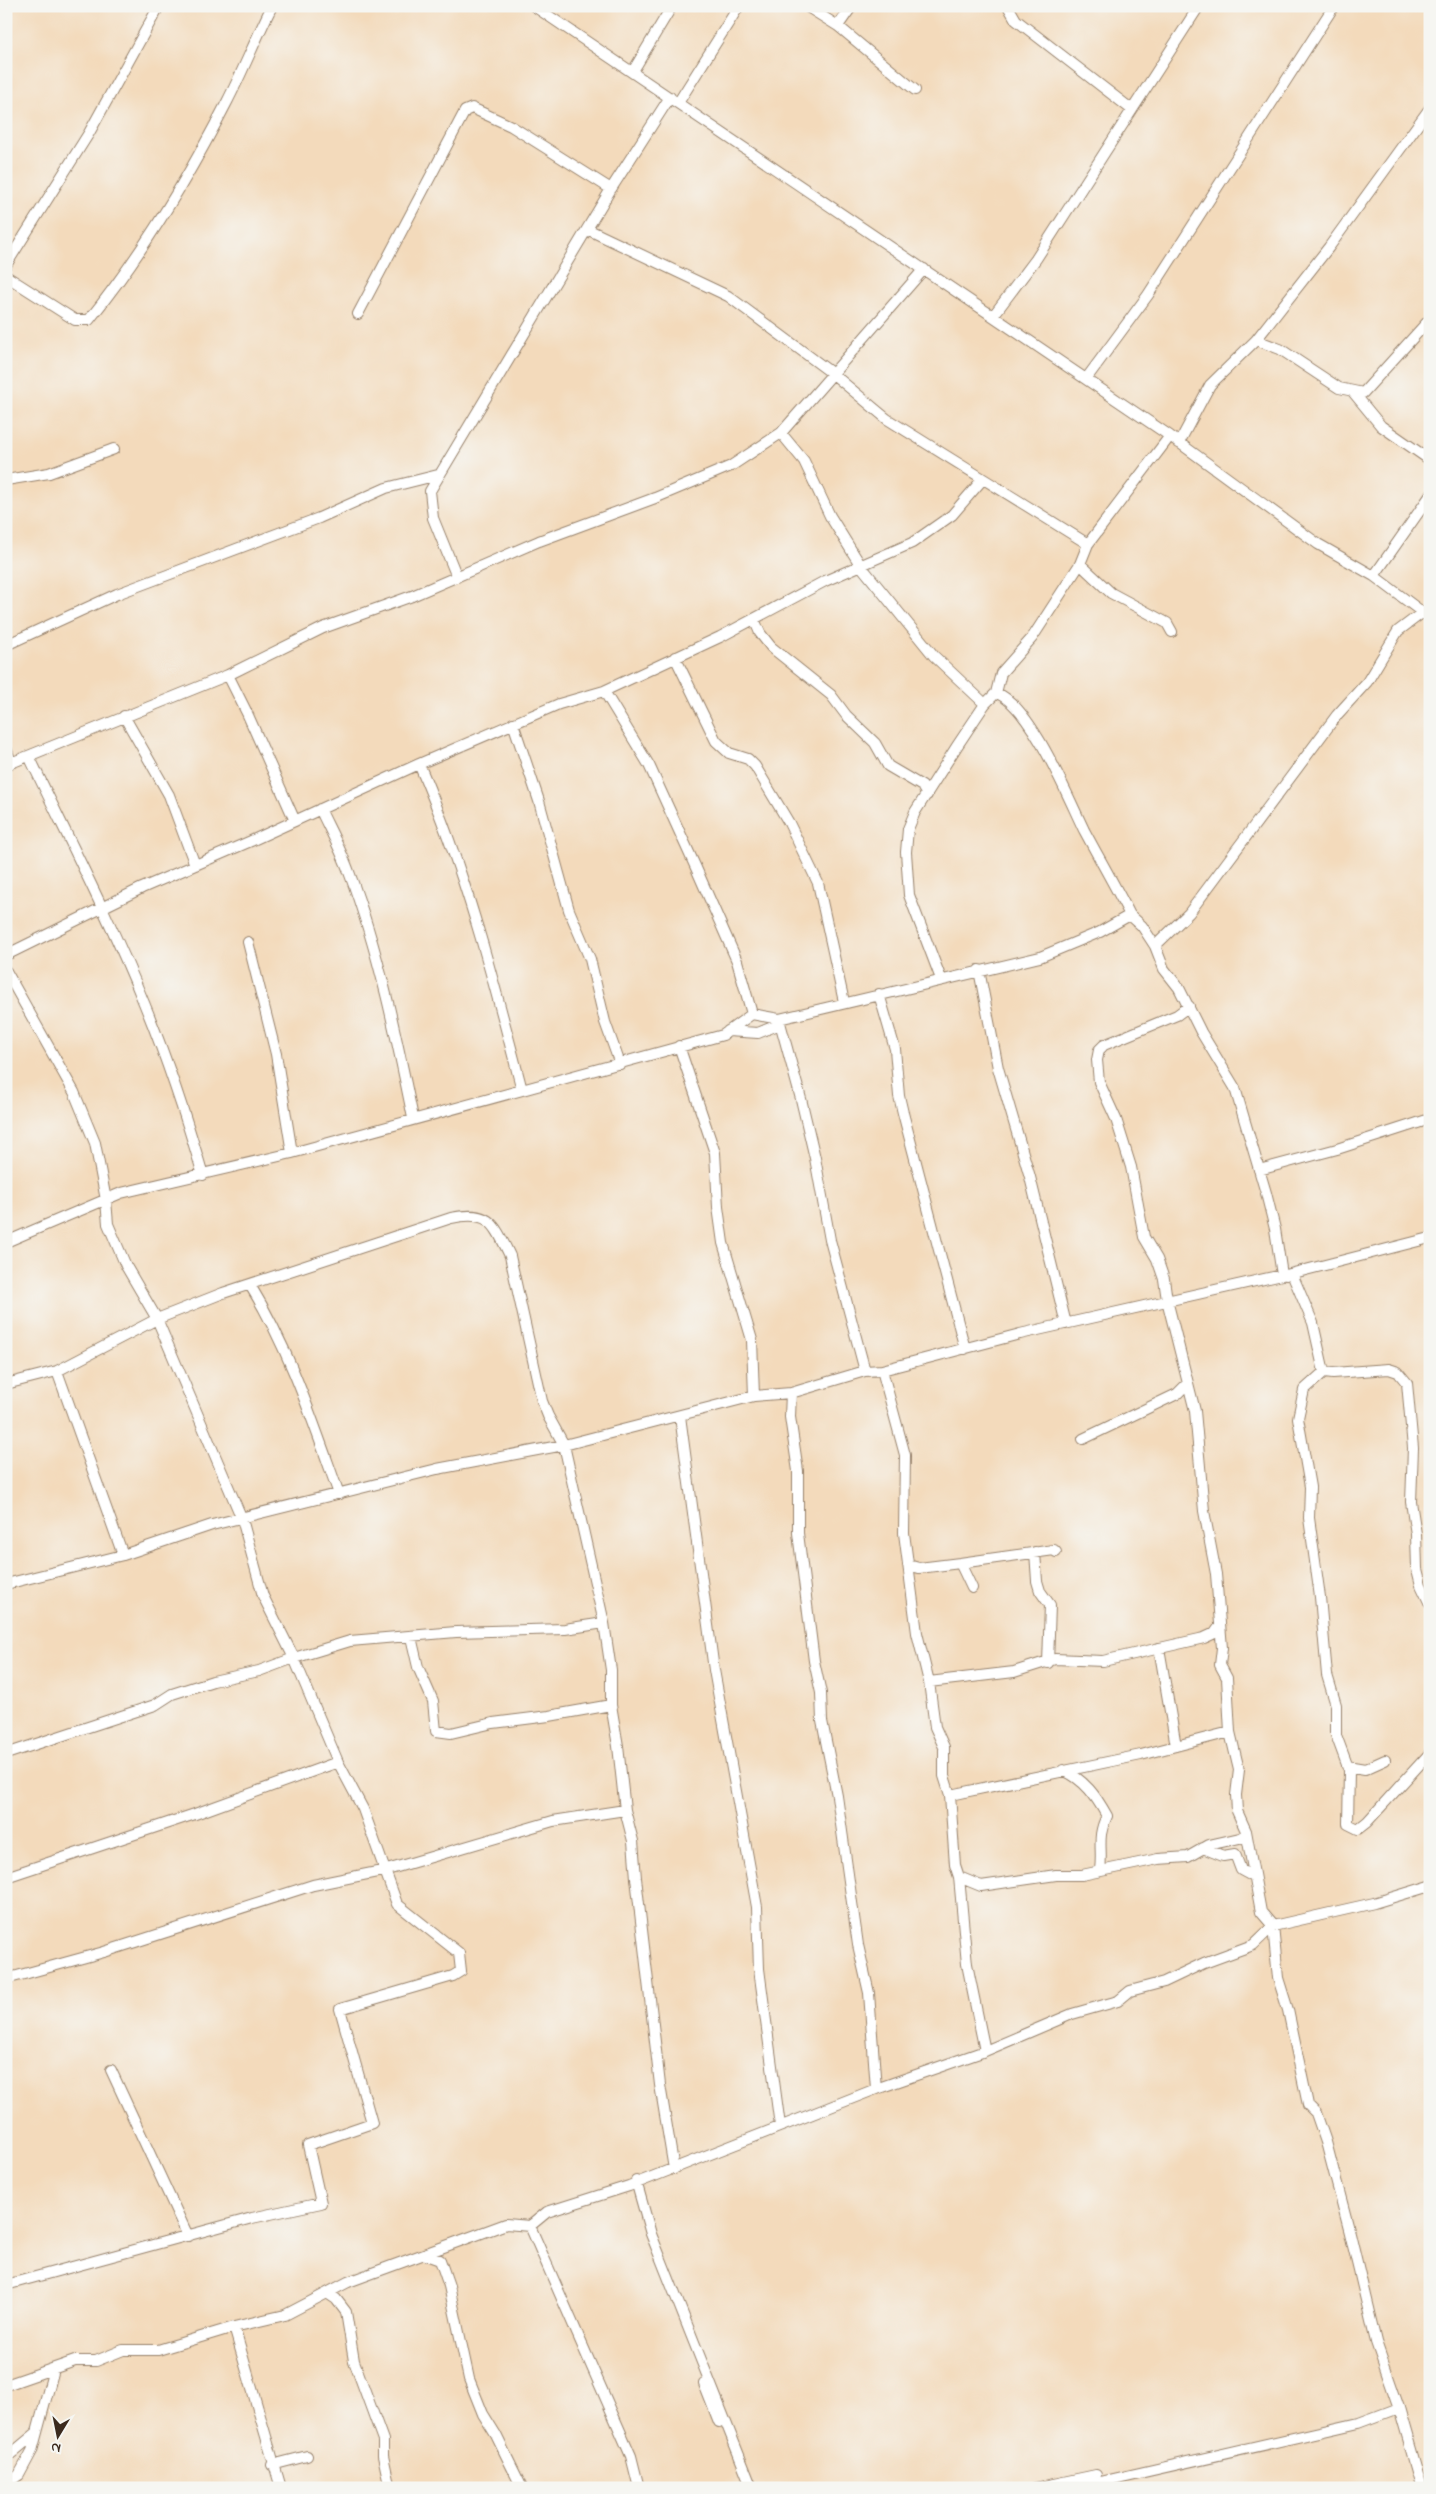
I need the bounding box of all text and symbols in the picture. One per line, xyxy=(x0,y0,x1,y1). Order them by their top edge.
north arrow xyxy=(32,2412,82,2462)
text: N xyxy=(50,2436,62,2458)

